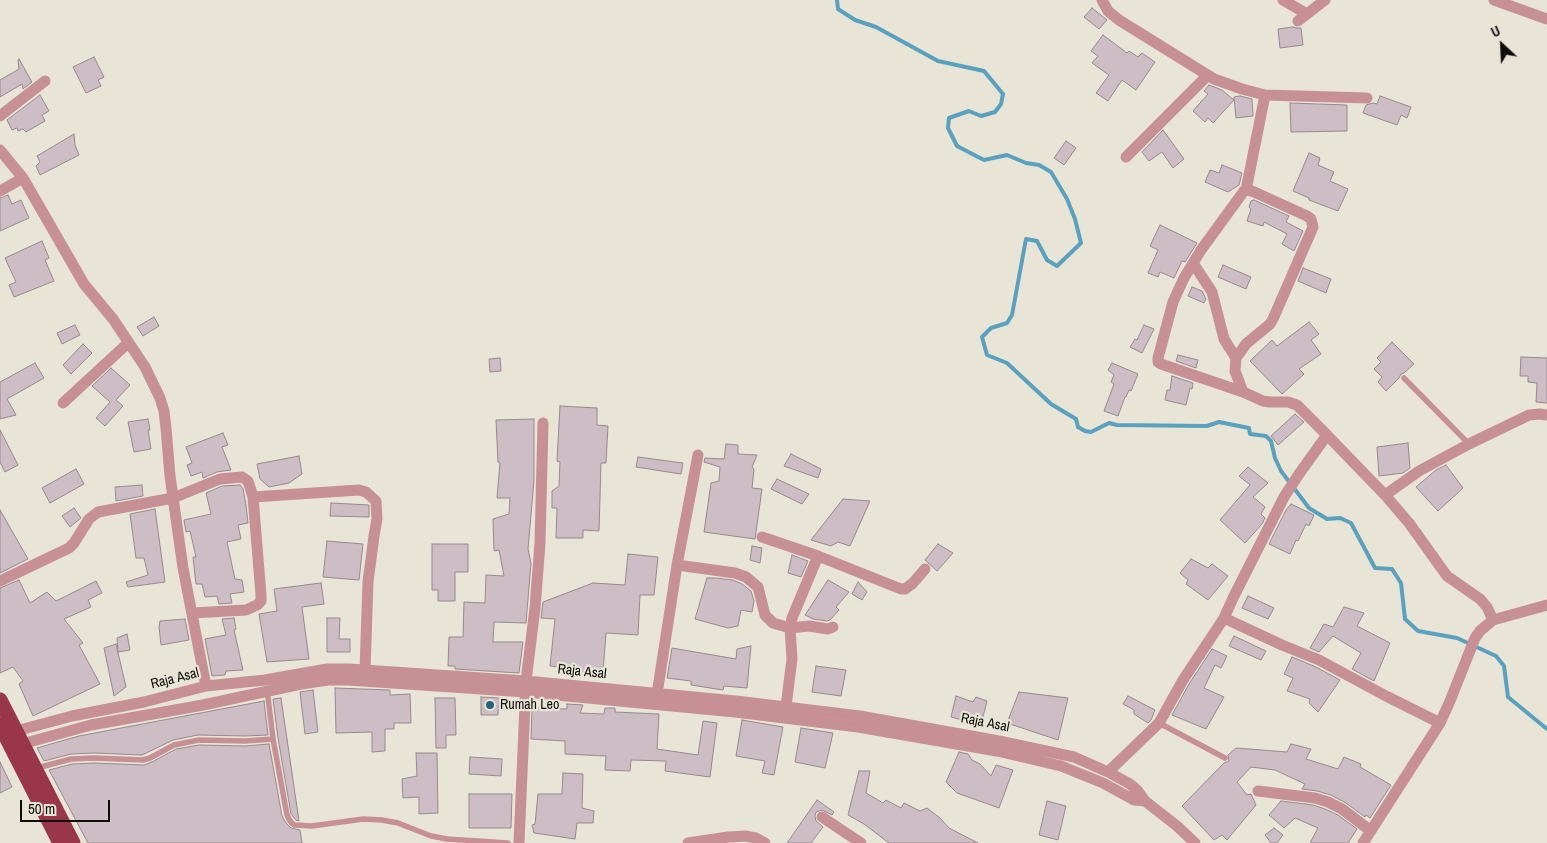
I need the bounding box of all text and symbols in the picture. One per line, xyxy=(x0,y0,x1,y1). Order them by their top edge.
north arrow xyxy=(1477,20,1527,70)
text: U xyxy=(1488,21,1503,41)
street label: Raja Asal xyxy=(557,661,607,683)
street label: Raja Asal xyxy=(149,665,201,693)
place label: Rumah Leo xyxy=(500,697,559,713)
marker: Rumah Leo xyxy=(484,699,496,711)
street label: Raja Asal xyxy=(959,710,1011,736)
scale bar xyxy=(22,790,112,822)
text: 50 m xyxy=(28,798,55,819)

